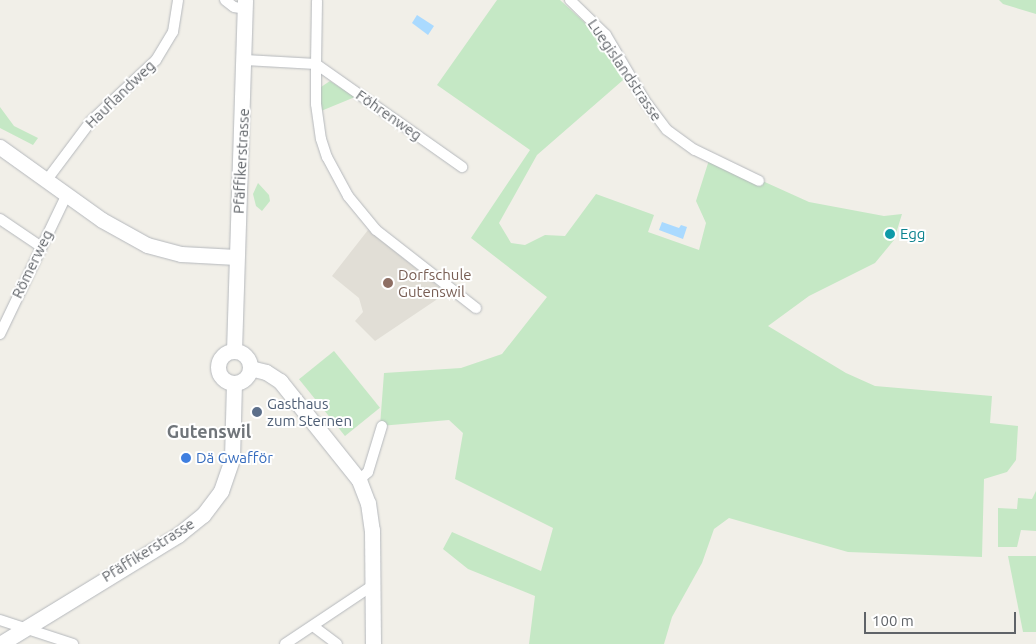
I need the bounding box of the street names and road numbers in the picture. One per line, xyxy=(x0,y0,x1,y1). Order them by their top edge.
street label: Luegislandstrasse xyxy=(584,15,666,125)
street label: Hauflandweg xyxy=(81,56,159,132)
street label: Föhrenweg xyxy=(353,86,425,144)
street label: Pfäffikerstrasse xyxy=(229,108,253,214)
street label: Römerweg xyxy=(8,227,56,301)
street label: Pfäffikerstrasse xyxy=(98,514,198,586)

